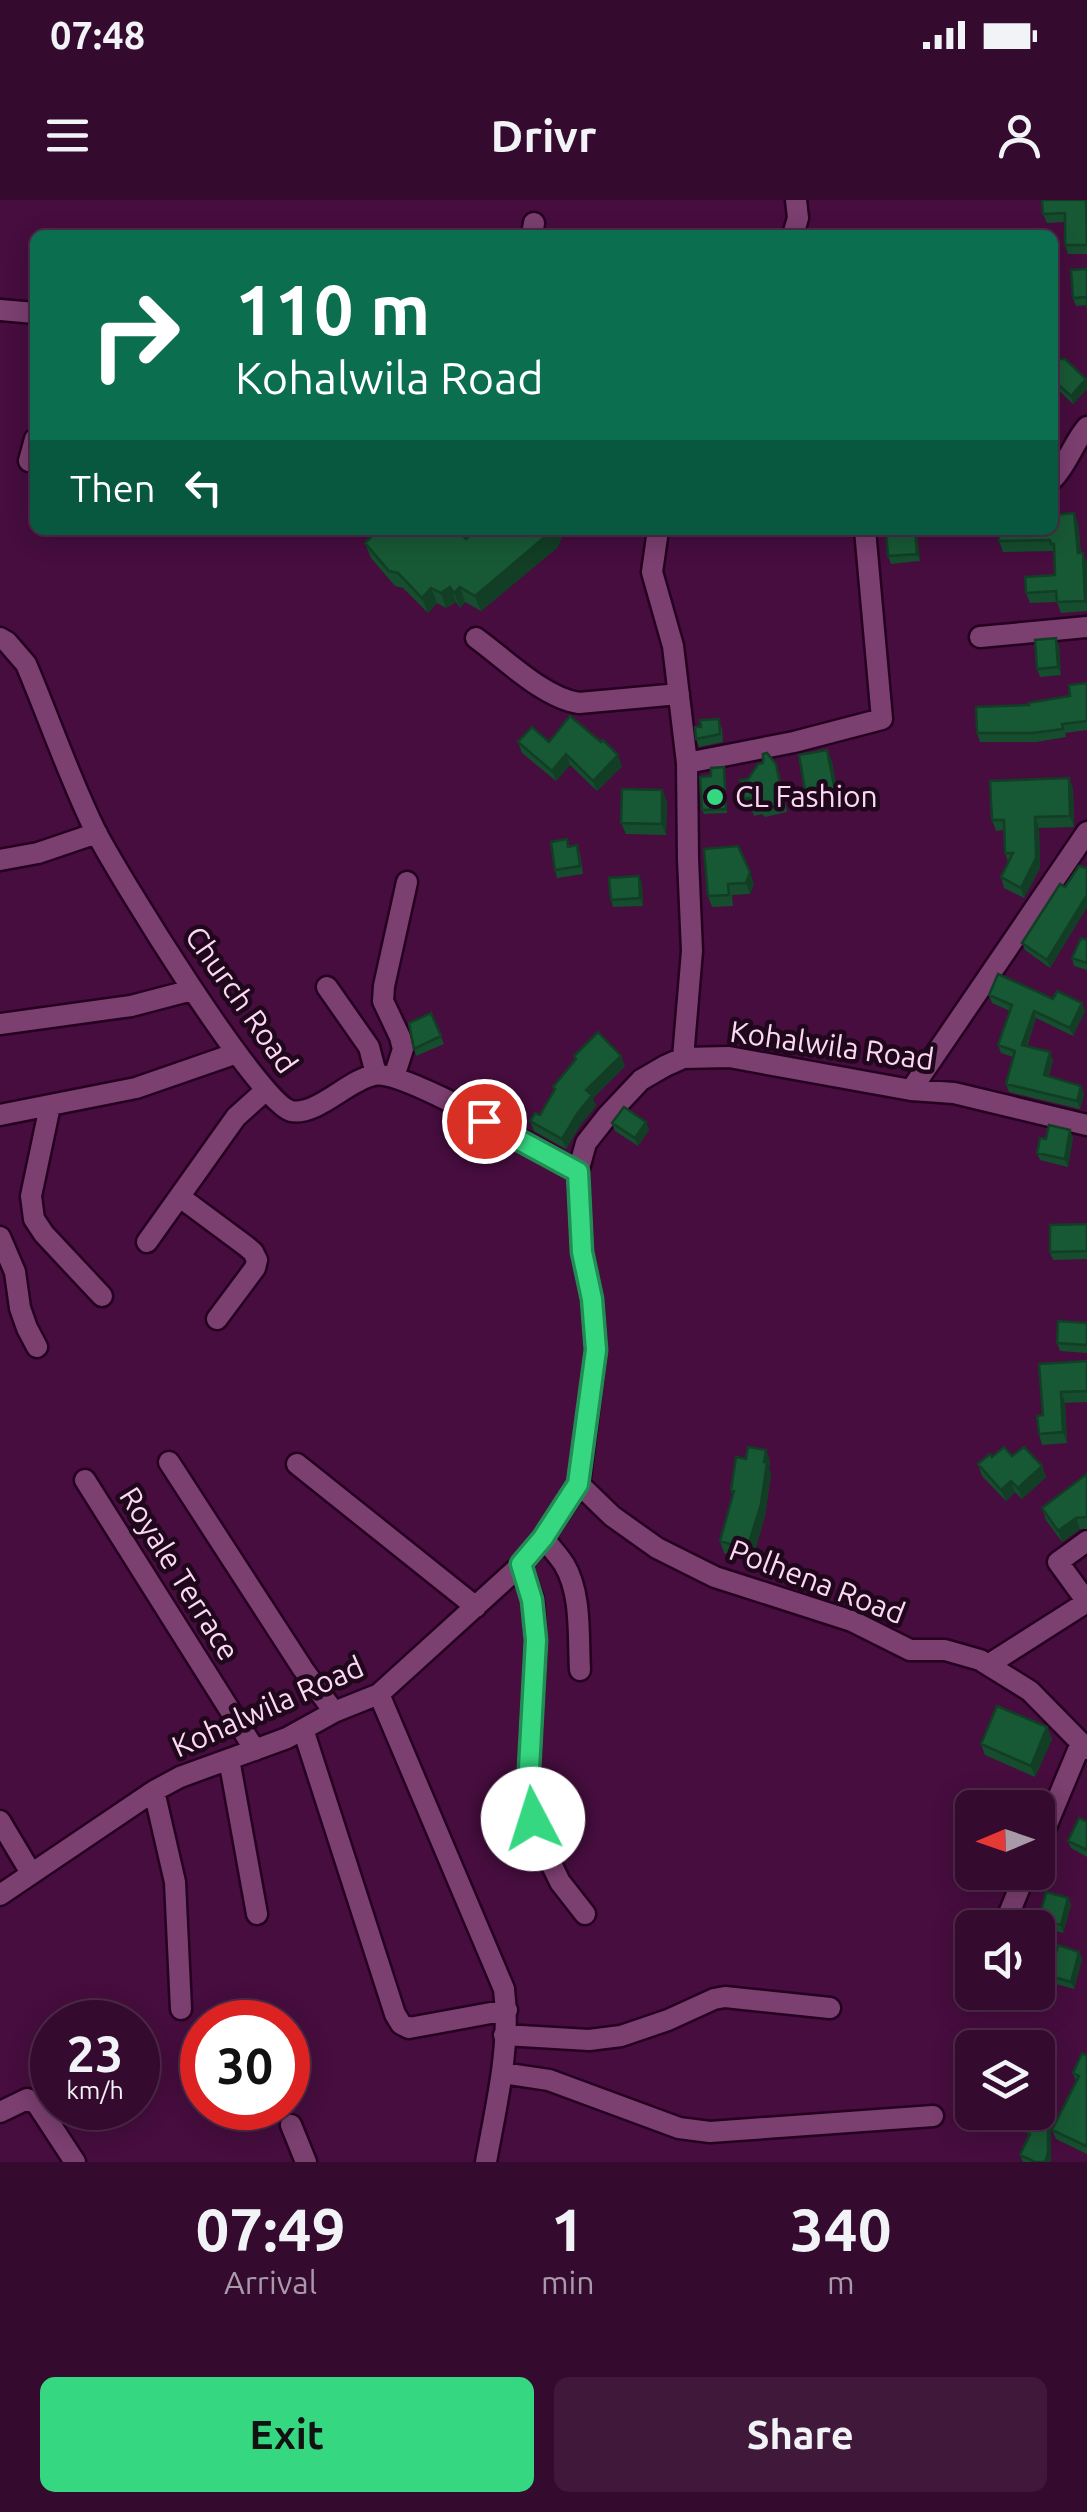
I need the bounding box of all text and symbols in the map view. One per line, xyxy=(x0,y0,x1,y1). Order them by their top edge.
text: 07:48 xyxy=(50,14,145,56)
icon: menu xyxy=(40,108,95,163)
icon: person xyxy=(992,108,1047,163)
text: Drivr xyxy=(491,110,596,161)
icon: right xyxy=(70,270,200,400)
text: 110 m xyxy=(235,270,430,348)
text: Kohalwila Road xyxy=(235,352,544,403)
icon: left xyxy=(176,460,231,515)
text: Then xyxy=(70,467,156,509)
place label: CL Fashion xyxy=(735,779,878,813)
marker: CL Fashion xyxy=(704,786,726,808)
street label: Church Road xyxy=(179,920,305,1079)
street label: Kohalwila Road xyxy=(728,1014,936,1076)
pin xyxy=(442,1079,527,1164)
icon: arrive xyxy=(457,1094,512,1149)
street label: Royale Terrace xyxy=(113,1481,247,1666)
street label: Polhena Road xyxy=(725,1532,910,1630)
street label: Kohalwila Road xyxy=(167,1649,368,1763)
position arrow xyxy=(481,1767,585,1871)
north arrow xyxy=(955,1790,1055,1890)
map controls xyxy=(955,1790,1055,2130)
button: sound xyxy=(955,1910,1055,2010)
speed limit sign: 30 xyxy=(180,2000,310,2130)
text: 23 xyxy=(67,2025,123,2081)
button: layers xyxy=(955,2030,1055,2130)
text: km/h xyxy=(66,2076,124,2104)
text: 07:49 xyxy=(195,2195,346,2262)
text: 1 xyxy=(551,2195,585,2262)
text: 340 xyxy=(790,2195,892,2262)
text: Arrival xyxy=(224,2264,317,2300)
text: min xyxy=(541,2264,595,2300)
text: m xyxy=(827,2264,855,2300)
button: Exit xyxy=(40,2377,534,2492)
button: Share xyxy=(554,2377,1047,2492)

